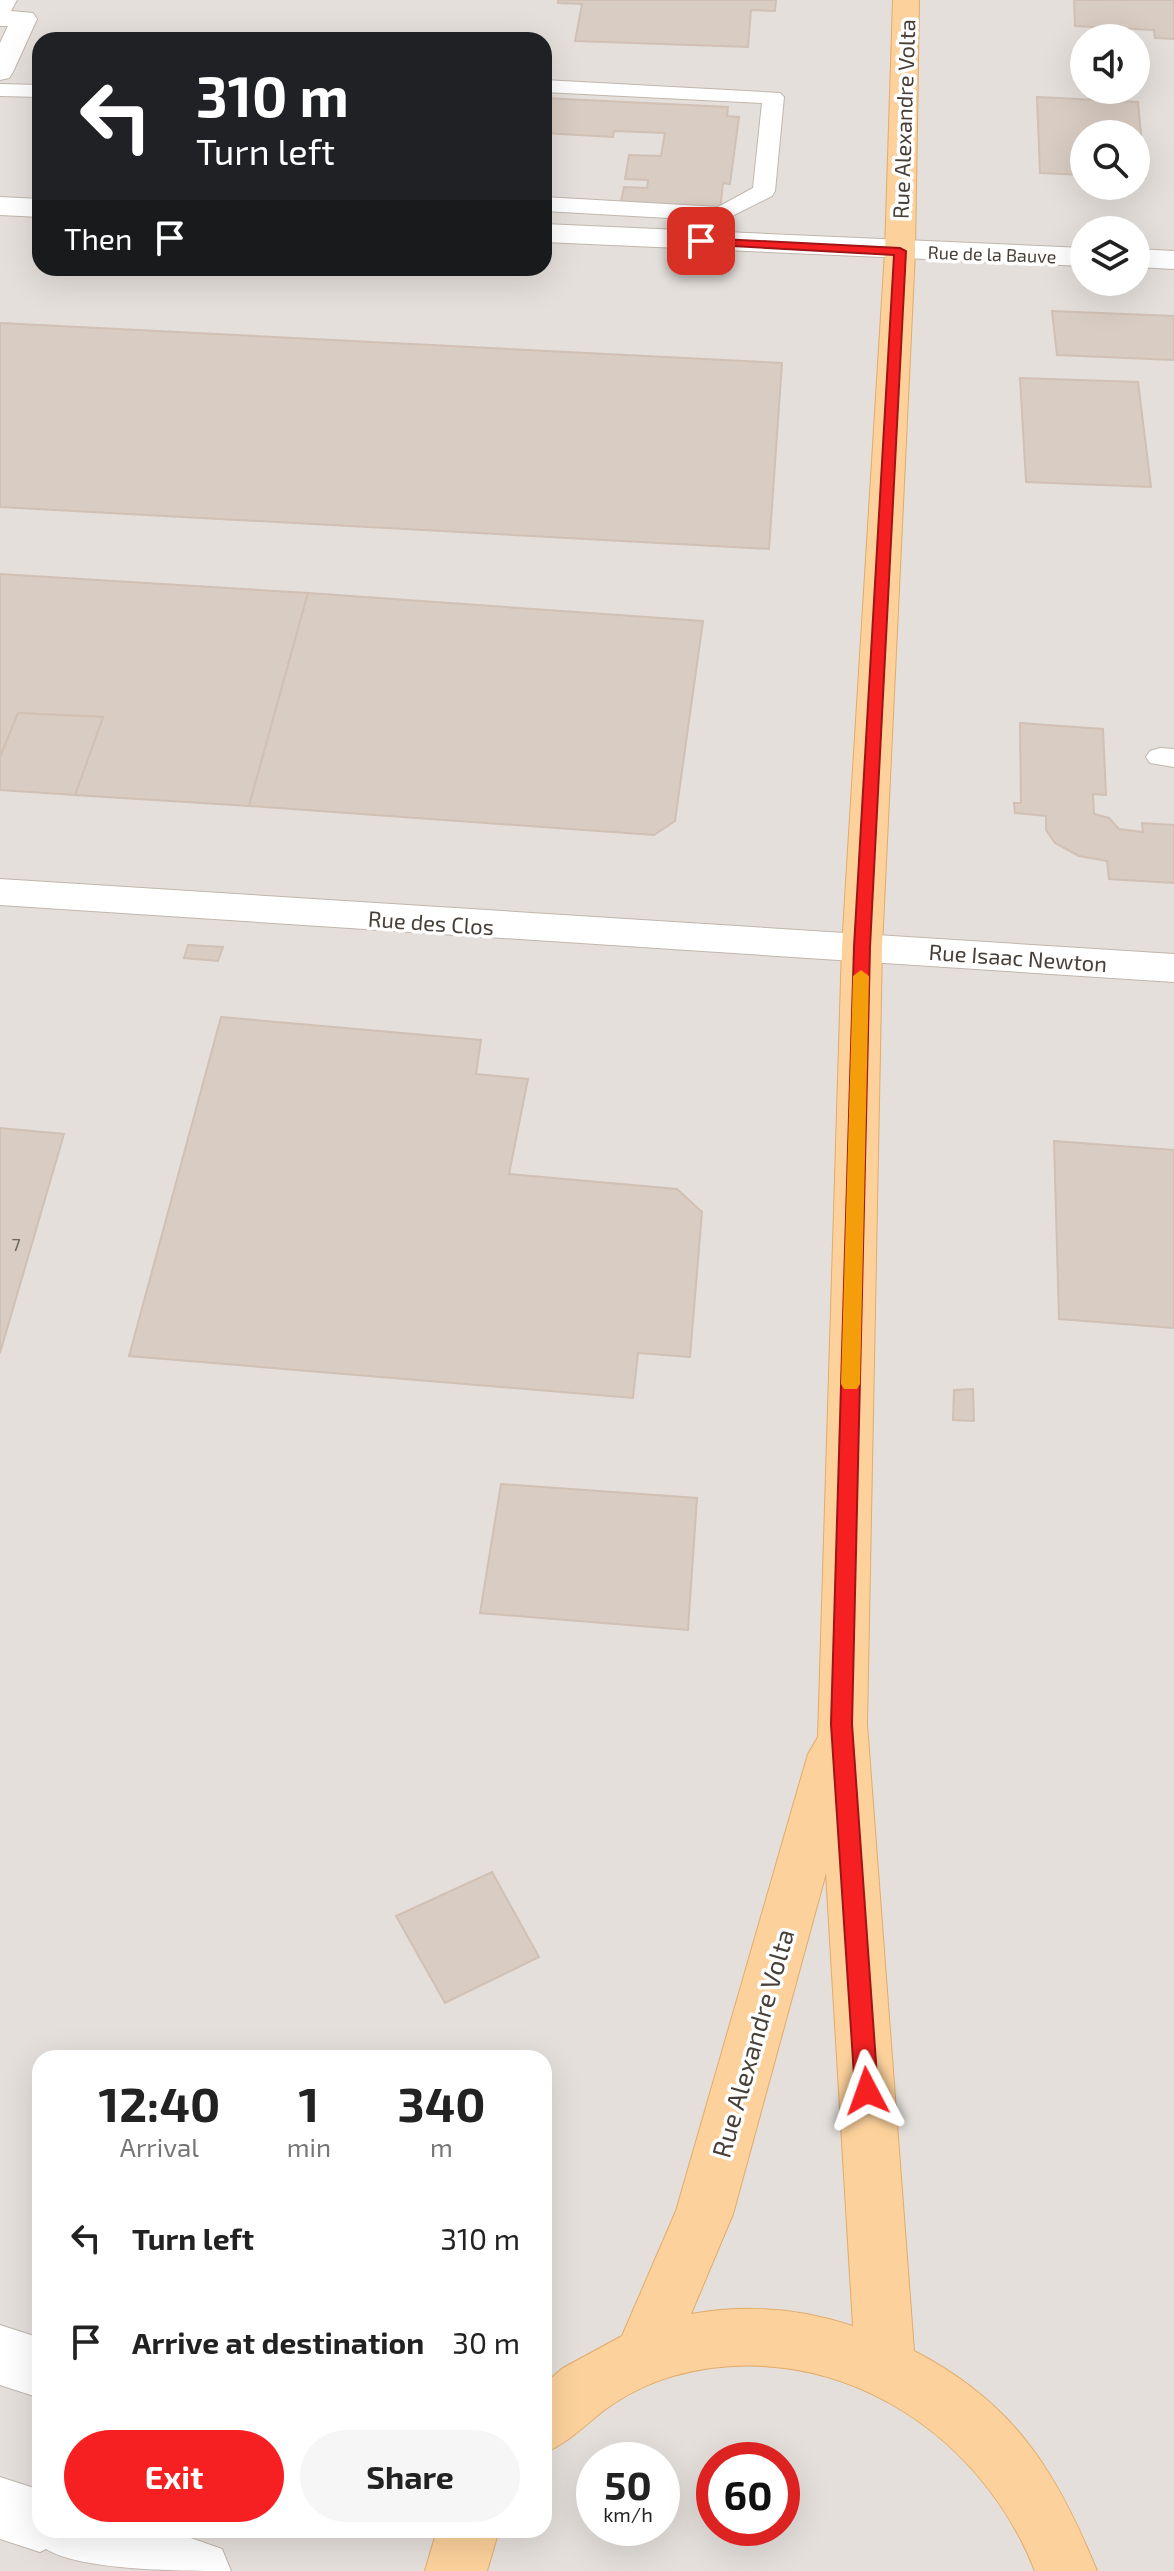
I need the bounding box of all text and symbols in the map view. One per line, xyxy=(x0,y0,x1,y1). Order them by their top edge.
street label: Rue Alexandre Volta xyxy=(887,19,919,219)
map controls xyxy=(1070,24,1150,296)
button: sound xyxy=(1070,24,1150,104)
text: 310 m xyxy=(196,61,349,128)
icon: left xyxy=(64,64,168,168)
button: search xyxy=(1070,120,1150,200)
text: Turn left xyxy=(196,129,335,172)
pin xyxy=(667,207,735,275)
icon: arrive xyxy=(148,216,192,260)
button: layers xyxy=(1070,216,1150,296)
icon: arrive xyxy=(679,219,723,263)
text: Then xyxy=(64,220,132,256)
street label: Rue de la Bauve xyxy=(927,241,1057,267)
street label: Rue des Clos xyxy=(367,905,495,939)
street label: Rue Isaac Newton xyxy=(928,938,1108,976)
house number: 7 xyxy=(11,1233,21,1255)
street label: Rue Alexandre Volta xyxy=(705,1925,799,2161)
position arrow xyxy=(825,2049,909,2133)
text: 12:40 xyxy=(98,2074,220,2132)
text: 1 xyxy=(298,2074,319,2132)
text: 340 xyxy=(397,2074,486,2132)
text: Arrival xyxy=(120,2131,199,2162)
text: min xyxy=(287,2131,331,2162)
text: m xyxy=(430,2131,453,2162)
icon: left xyxy=(64,2216,108,2260)
text: Turn left xyxy=(132,2220,254,2256)
text: 310 m xyxy=(440,2220,520,2256)
icon: arrive xyxy=(64,2320,108,2364)
text: Arrive at destination xyxy=(132,2324,424,2360)
text: 30 m xyxy=(452,2324,520,2360)
button: Exit xyxy=(64,2430,284,2522)
button: Share xyxy=(300,2430,520,2522)
speed limit sign: 60 xyxy=(696,2442,800,2546)
text: 50 xyxy=(604,2460,652,2508)
text: km/h xyxy=(603,2502,653,2526)

